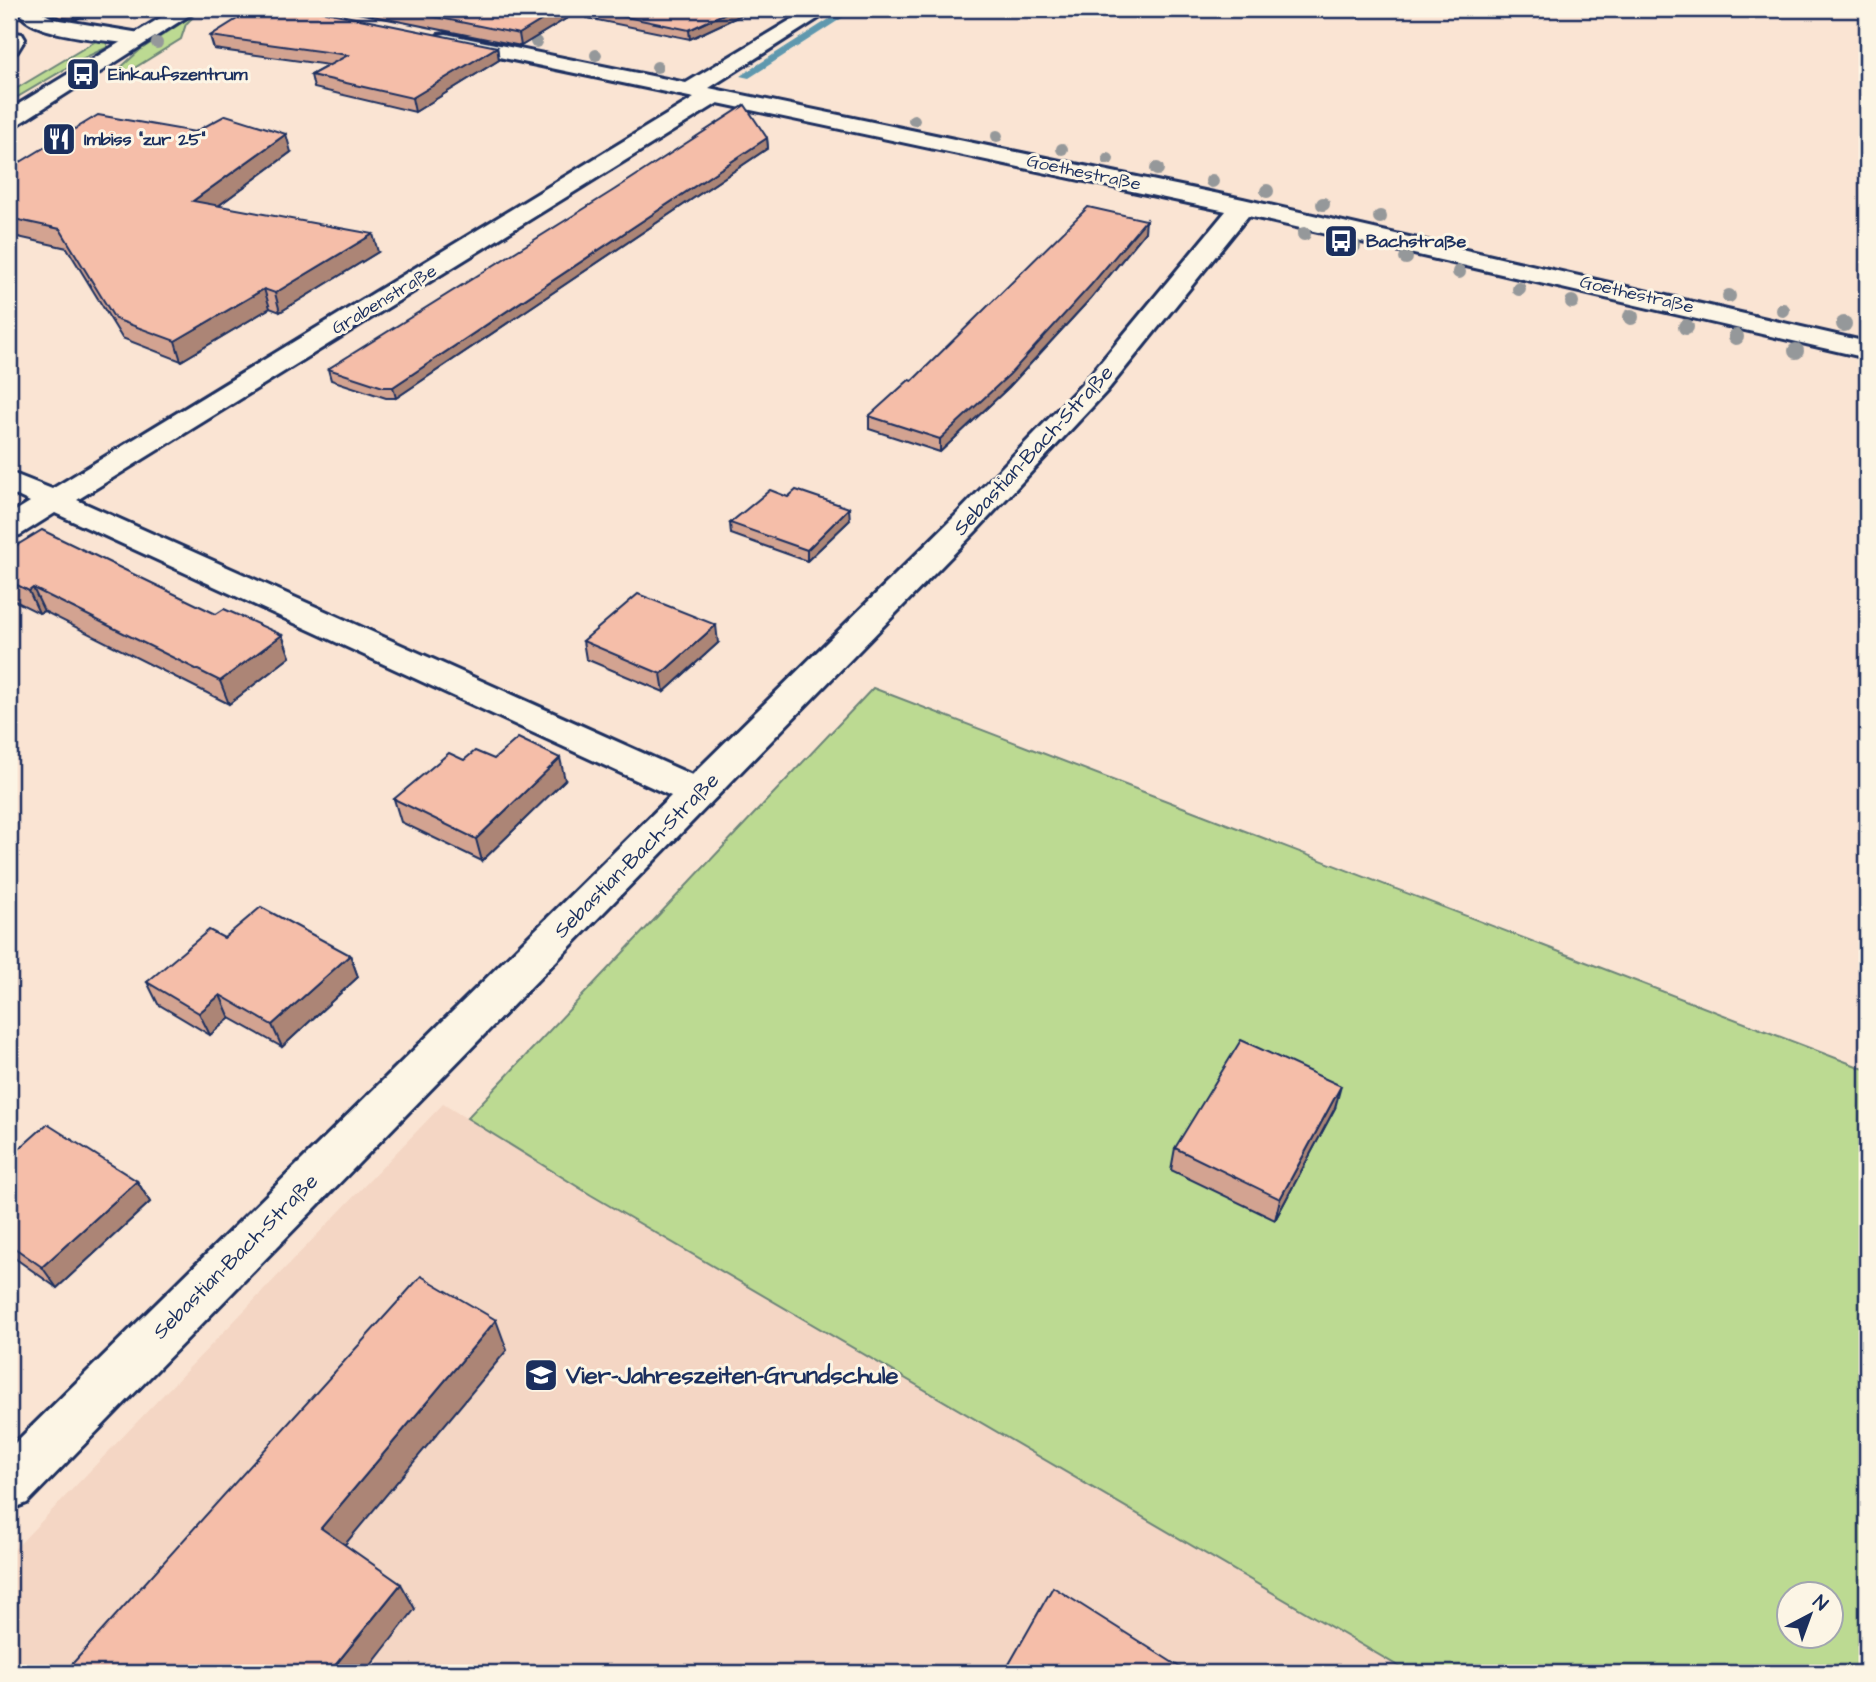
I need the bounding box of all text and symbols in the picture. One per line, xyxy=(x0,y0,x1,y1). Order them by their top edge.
bus stop icon: Einkaufszentrum xyxy=(64,55,102,93)
place label: Einkaufszentrum xyxy=(108,62,248,87)
restaurant icon: Imbiss "zur 25" xyxy=(40,120,78,158)
place label: Imbiss "zur 25" xyxy=(84,127,206,152)
street label: Goethestraße xyxy=(1024,148,1144,197)
bus stop icon: Bachstraße xyxy=(1322,222,1360,260)
place label: Bachstraße xyxy=(1366,229,1466,254)
street label: Grabenstraße xyxy=(327,258,442,341)
street label: Goethestraße xyxy=(1577,269,1697,320)
street label: Sebastian-Bach-Straße xyxy=(947,359,1120,542)
street label: Sebastian-Bach-Straße xyxy=(547,766,726,945)
street label: Sebastian-Bach-Straße xyxy=(146,1167,325,1346)
school or university icon: Vier-Jahreszeiten-Grundschule xyxy=(522,1356,560,1394)
place label: Vier-Jahreszeiten-Grundschule xyxy=(565,1359,899,1393)
north arrow xyxy=(1774,1580,1844,1650)
text: N xyxy=(1807,1589,1834,1617)

